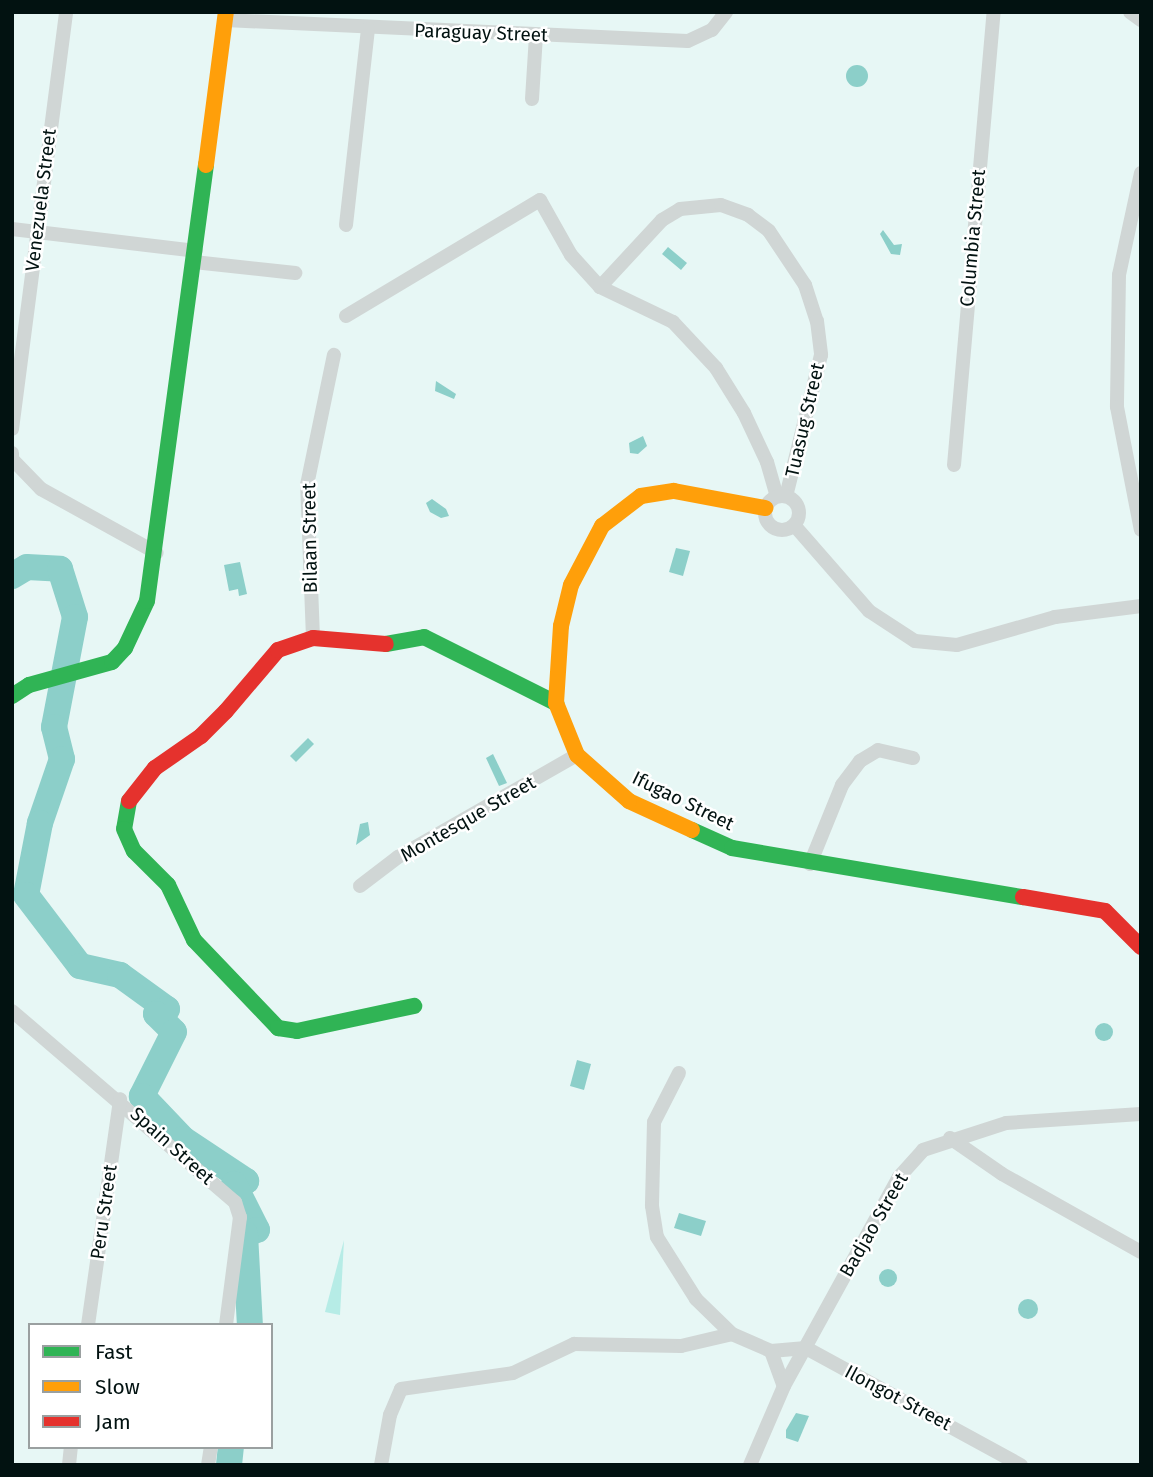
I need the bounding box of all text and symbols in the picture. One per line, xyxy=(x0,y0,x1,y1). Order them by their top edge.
street label: Paraguay Street xyxy=(414,19,548,47)
street label: Venezuela Street xyxy=(21,127,61,273)
street label: Columbia Street xyxy=(956,168,990,308)
street label: Tuasug Street xyxy=(781,361,829,479)
street label: Bilaan Street xyxy=(298,482,322,594)
street label: Ifugao Street xyxy=(628,767,738,835)
street label: Montesque Street xyxy=(396,771,540,867)
street label: Spain Street xyxy=(125,1102,219,1190)
street label: Peru Street xyxy=(86,1163,122,1261)
street label: Badjao Street xyxy=(835,1169,913,1281)
legend xyxy=(28,1323,273,1449)
text: Fast xyxy=(95,1339,133,1365)
street label: Ilongot Street xyxy=(841,1360,955,1436)
text: Slow xyxy=(95,1374,140,1400)
text: Jam xyxy=(95,1409,131,1435)

